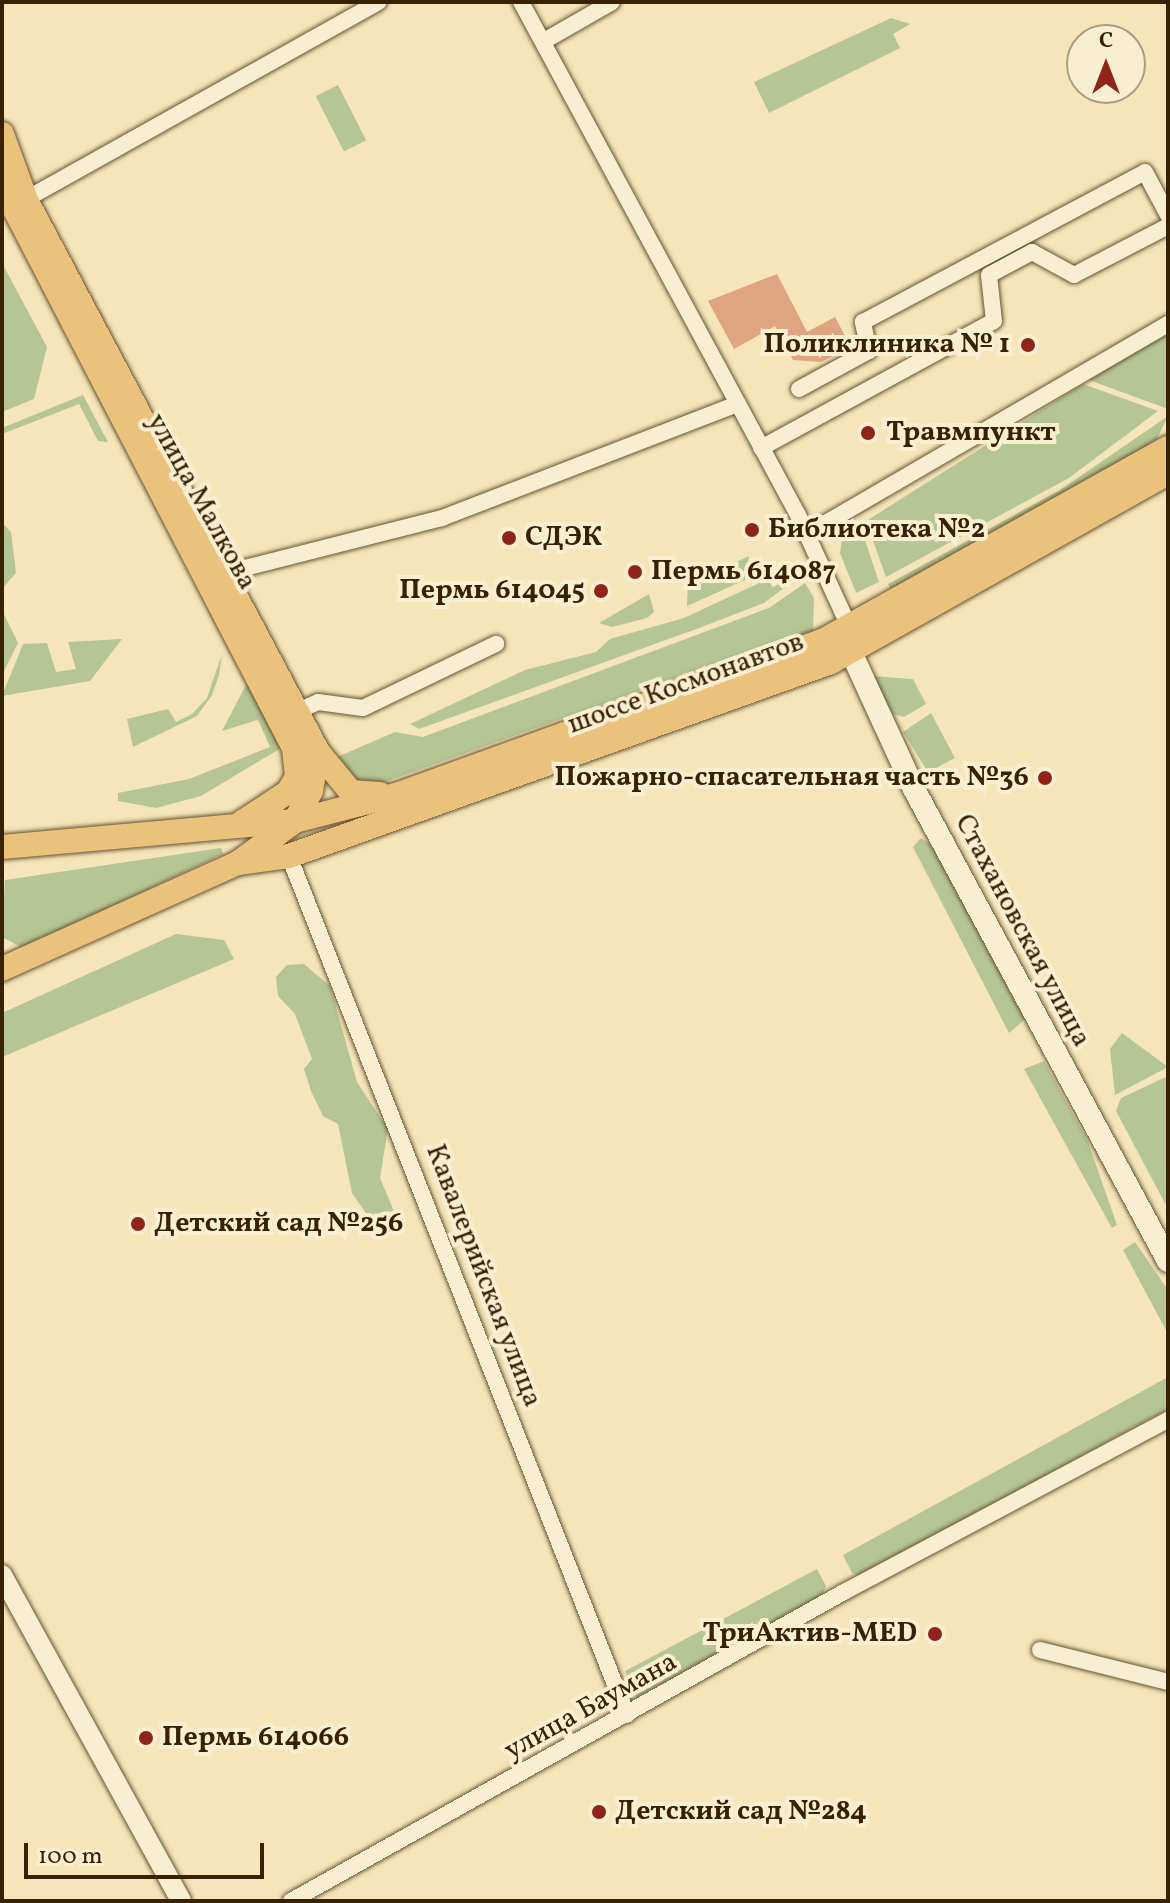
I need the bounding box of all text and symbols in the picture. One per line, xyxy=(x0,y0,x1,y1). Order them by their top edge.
north arrow xyxy=(1066,24,1146,104)
text: С xyxy=(1099,26,1113,57)
place label: Поликлиника № 1 xyxy=(763,328,1010,362)
marker: Поликлиника № 1 xyxy=(1017,334,1039,356)
street label: улица Малкова xyxy=(139,408,263,596)
place label: Травмпункт xyxy=(886,416,1056,450)
marker: Травмпункт xyxy=(857,422,879,444)
place label: Библиотека №2 xyxy=(768,513,985,547)
place label: СДЭК xyxy=(525,521,602,555)
marker: Библиотека №2 xyxy=(743,521,761,539)
marker: СДЭК xyxy=(500,529,518,547)
place label: Пермь 614087 xyxy=(651,555,836,589)
marker: Пермь 614087 xyxy=(626,563,644,581)
place label: Пермь 614045 xyxy=(399,574,585,608)
marker: Пермь 614045 xyxy=(592,582,610,600)
street label: шоссе Космонавтов xyxy=(563,626,809,742)
place label: Пожарно-спасательная часть №36 xyxy=(554,761,1029,795)
marker: Пожарно-спасательная часть №36 xyxy=(1036,769,1054,787)
street label: Стахановская улица xyxy=(946,809,1098,1053)
street label: Кавалерийская улица xyxy=(417,1140,549,1412)
place label: Детский сад №256 xyxy=(154,1207,403,1241)
marker: Детский сад №256 xyxy=(129,1215,147,1233)
place label: ТриАктив-MED xyxy=(703,1617,917,1651)
marker: ТриАктив-MED xyxy=(924,1623,946,1645)
street label: улица Баумана xyxy=(499,1646,683,1768)
place label: Пермь 614066 xyxy=(162,1721,349,1755)
marker: Пермь 614066 xyxy=(137,1729,155,1747)
place label: Детский сад №284 xyxy=(615,1795,867,1829)
marker: Детский сад №284 xyxy=(590,1803,608,1821)
scale bar xyxy=(28,1827,268,1877)
text: 100 m xyxy=(38,1840,103,1874)

